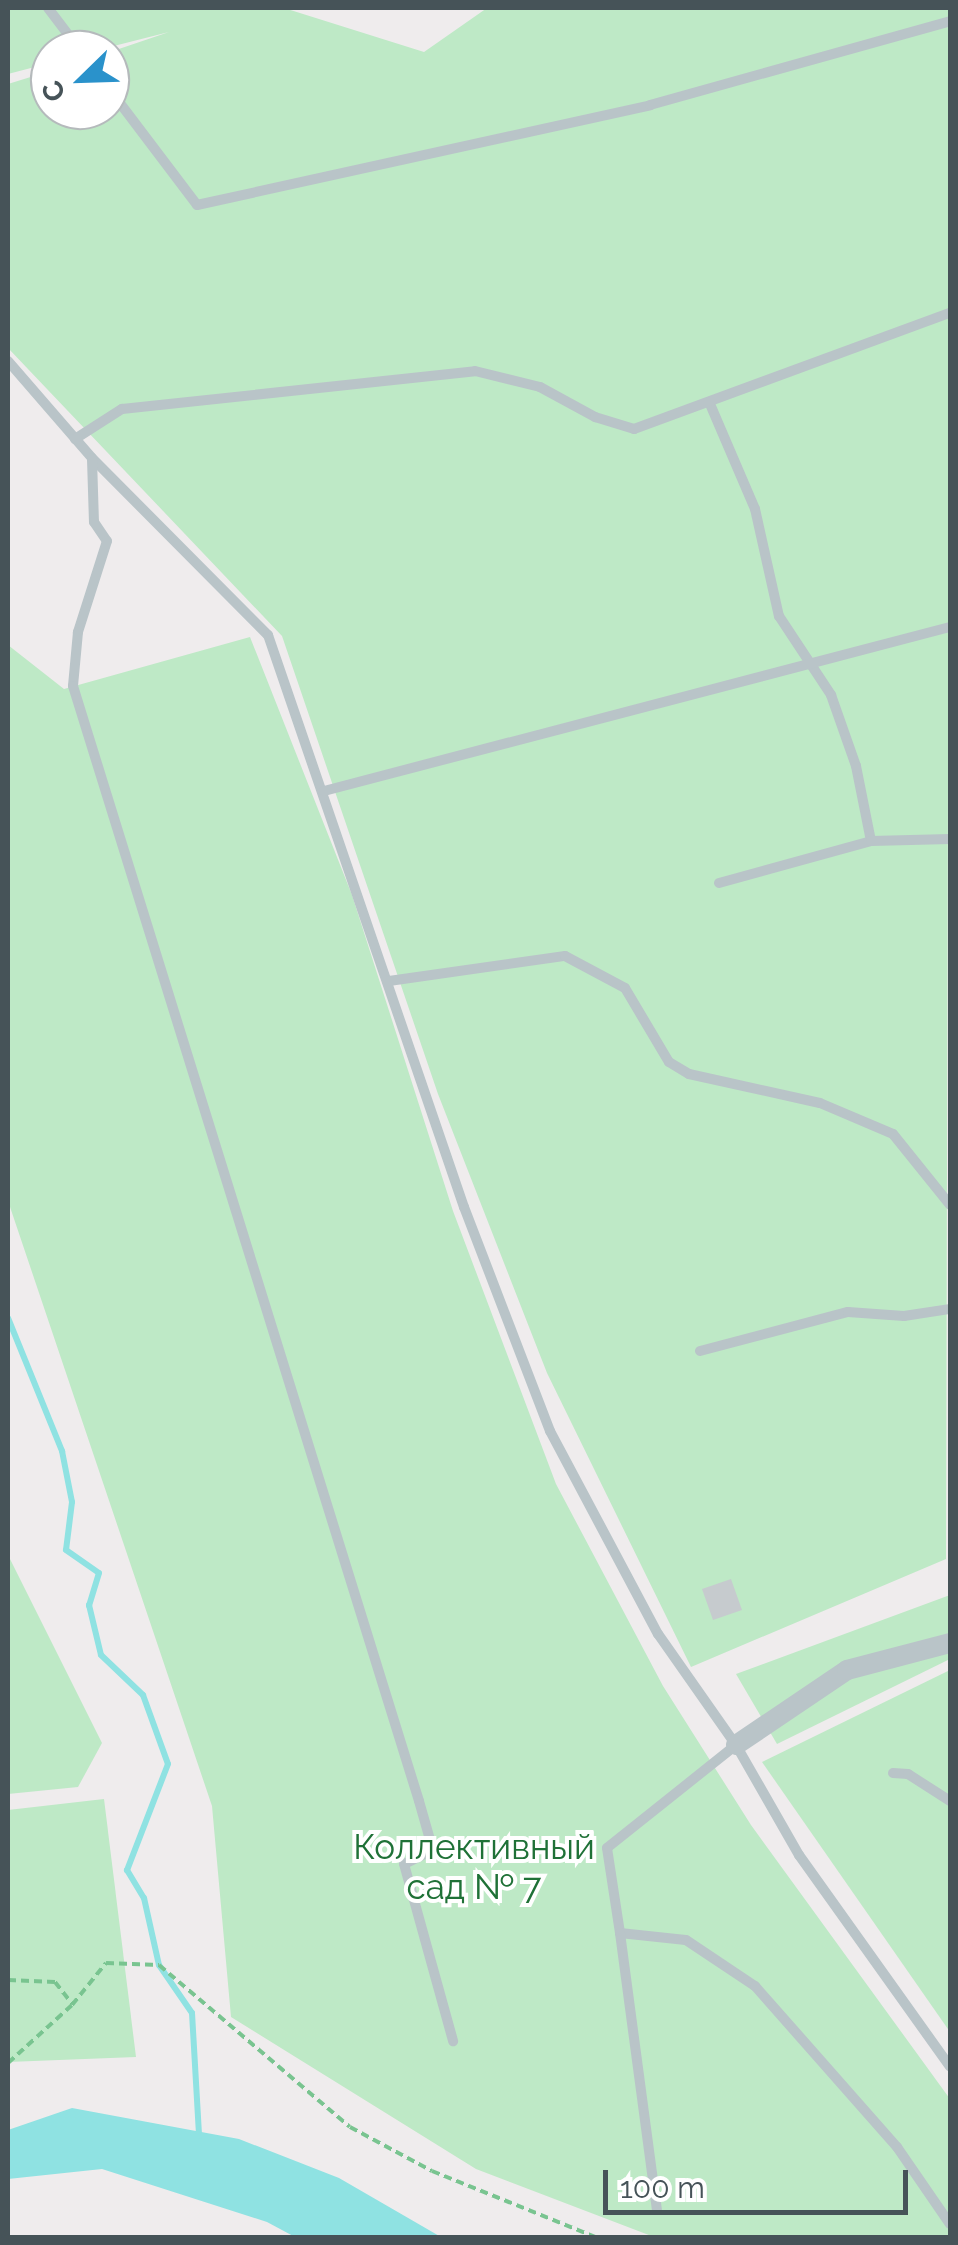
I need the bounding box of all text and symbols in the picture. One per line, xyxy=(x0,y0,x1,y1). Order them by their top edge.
north arrow xyxy=(30,30,130,130)
text: С xyxy=(35,76,73,106)
park label: Коллективный сад № 7 xyxy=(353,1826,595,1908)
scale bar xyxy=(608,2150,913,2212)
text: 100 m xyxy=(620,2170,705,2205)

